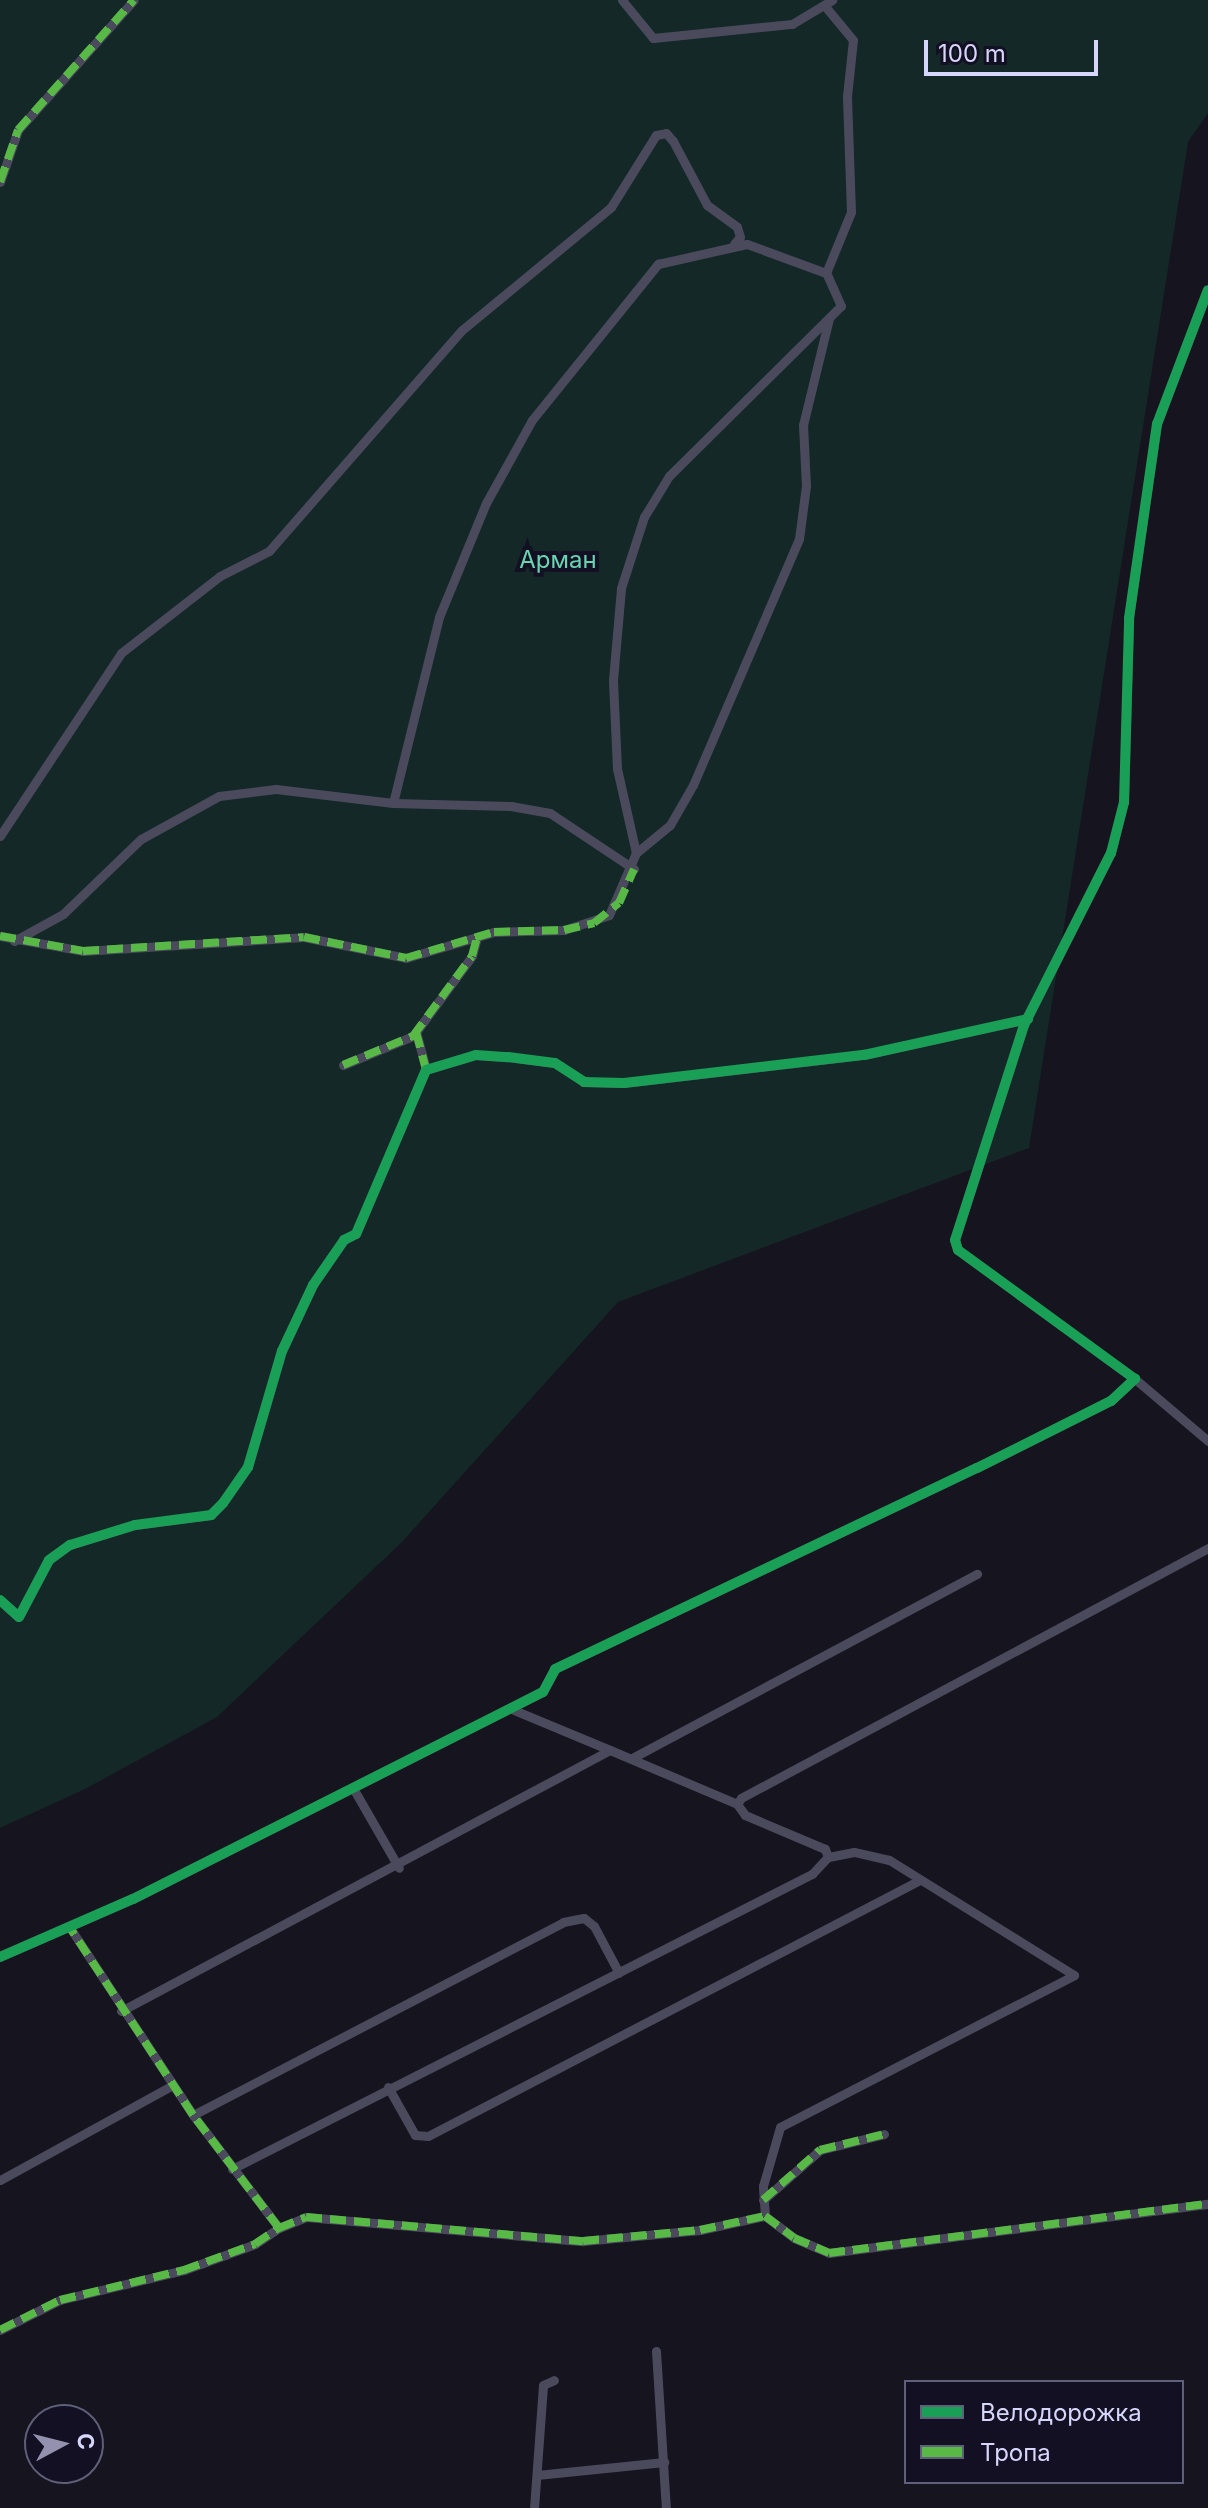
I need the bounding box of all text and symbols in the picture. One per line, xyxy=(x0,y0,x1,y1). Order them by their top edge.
scale bar xyxy=(928,24,1102,74)
text: 100 m xyxy=(938,39,1006,68)
park label: Арман xyxy=(519,546,597,574)
legend xyxy=(904,2380,1184,2484)
text: Велодорожка xyxy=(980,2398,1142,2427)
north arrow xyxy=(24,2404,104,2484)
text: С xyxy=(72,2432,100,2451)
text: Тропа xyxy=(980,2438,1051,2467)

